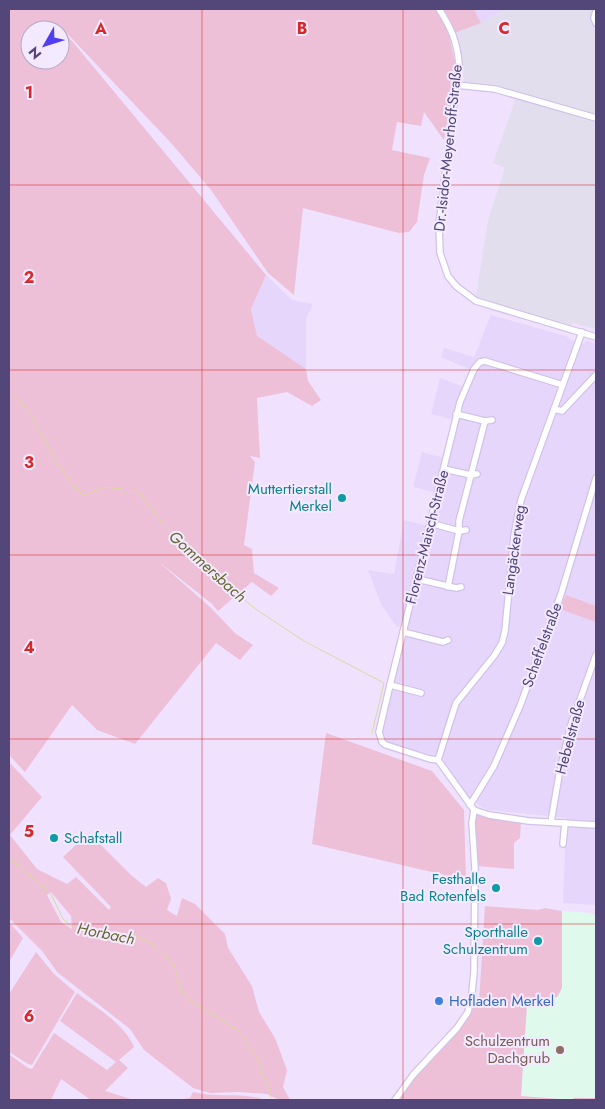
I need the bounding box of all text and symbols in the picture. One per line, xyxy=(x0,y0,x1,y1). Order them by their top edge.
text: A xyxy=(94,17,107,40)
text: B xyxy=(297,17,307,40)
text: C xyxy=(498,17,510,40)
north arrow xyxy=(20,20,70,70)
text: N xyxy=(24,43,46,64)
street label: Dr.-Isidor-Meyerhoff-Straße xyxy=(428,63,468,233)
text: 1 xyxy=(25,81,33,104)
text: 2 xyxy=(24,266,34,289)
text: 3 xyxy=(24,451,34,474)
street label: Florenz-Maisch-Straße xyxy=(400,467,454,606)
place label: Muttertierstall Merkel xyxy=(248,478,332,517)
marker: Muttertierstall Merkel xyxy=(336,492,348,504)
street label: Langäckerweg xyxy=(497,504,531,596)
water label: Gommersbach xyxy=(164,525,252,608)
street label: Scheffelstraße xyxy=(516,599,568,691)
text: 4 xyxy=(23,636,35,659)
street label: Hebelstraße xyxy=(549,697,591,777)
text: 5 xyxy=(24,820,34,843)
place label: Schafstall xyxy=(64,827,123,849)
marker: Schafstall xyxy=(48,832,60,844)
place label: Festhalle Bad Rotenfels xyxy=(400,868,486,907)
marker: Festhalle Bad Rotenfels xyxy=(490,882,502,894)
water label: Horbach xyxy=(75,917,137,950)
place label: Sporthalle Schulzentrum xyxy=(443,921,528,960)
marker: Sporthalle Schulzentrum xyxy=(532,935,544,947)
place label: Hofladen Merkel xyxy=(449,990,554,1012)
marker: Hofladen Merkel xyxy=(433,995,445,1007)
text: 6 xyxy=(24,1005,34,1028)
place label: Schulzentrum Dachgrub xyxy=(465,1030,550,1069)
marker: Schulzentrum Dachgrub xyxy=(554,1044,566,1056)

